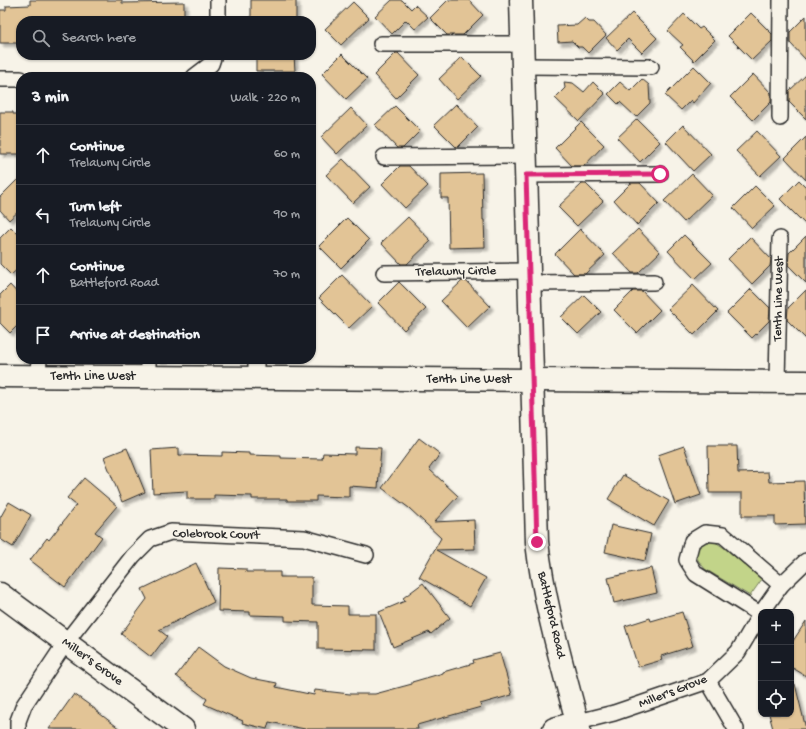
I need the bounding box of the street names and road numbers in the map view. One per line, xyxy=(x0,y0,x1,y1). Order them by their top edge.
street label: Tenth Line West xyxy=(771,255,787,342)
street label: Trelawny Circle xyxy=(415,264,497,280)
street label: Tenth Line West xyxy=(50,369,137,384)
street label: Tenth Line West xyxy=(426,372,513,387)
street label: Colebrook Court xyxy=(172,527,261,543)
street label: Battleford Road xyxy=(534,569,569,661)
street label: Miller's Grove xyxy=(58,635,126,689)
street label: Miller's Grove xyxy=(637,672,710,712)

